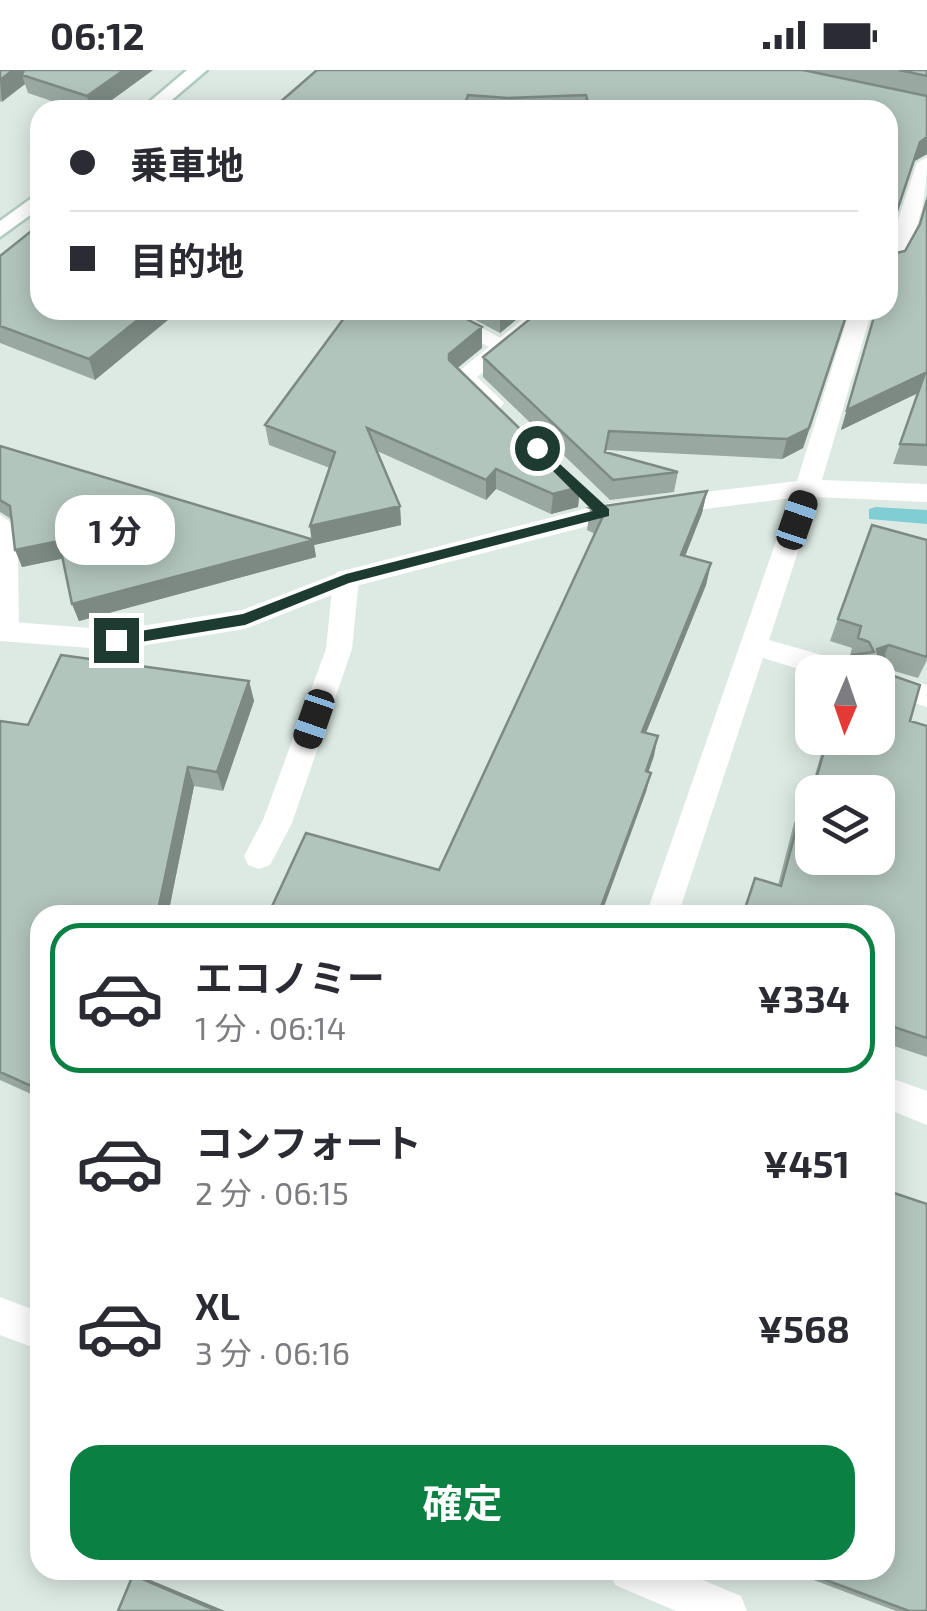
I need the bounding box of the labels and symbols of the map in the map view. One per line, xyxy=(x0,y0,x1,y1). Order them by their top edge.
route start xyxy=(515,426,560,471)
car xyxy=(773,487,821,553)
callout: 1 分 xyxy=(56,495,176,565)
route end xyxy=(94,618,139,663)
north arrow xyxy=(795,655,895,755)
car xyxy=(290,686,338,752)

